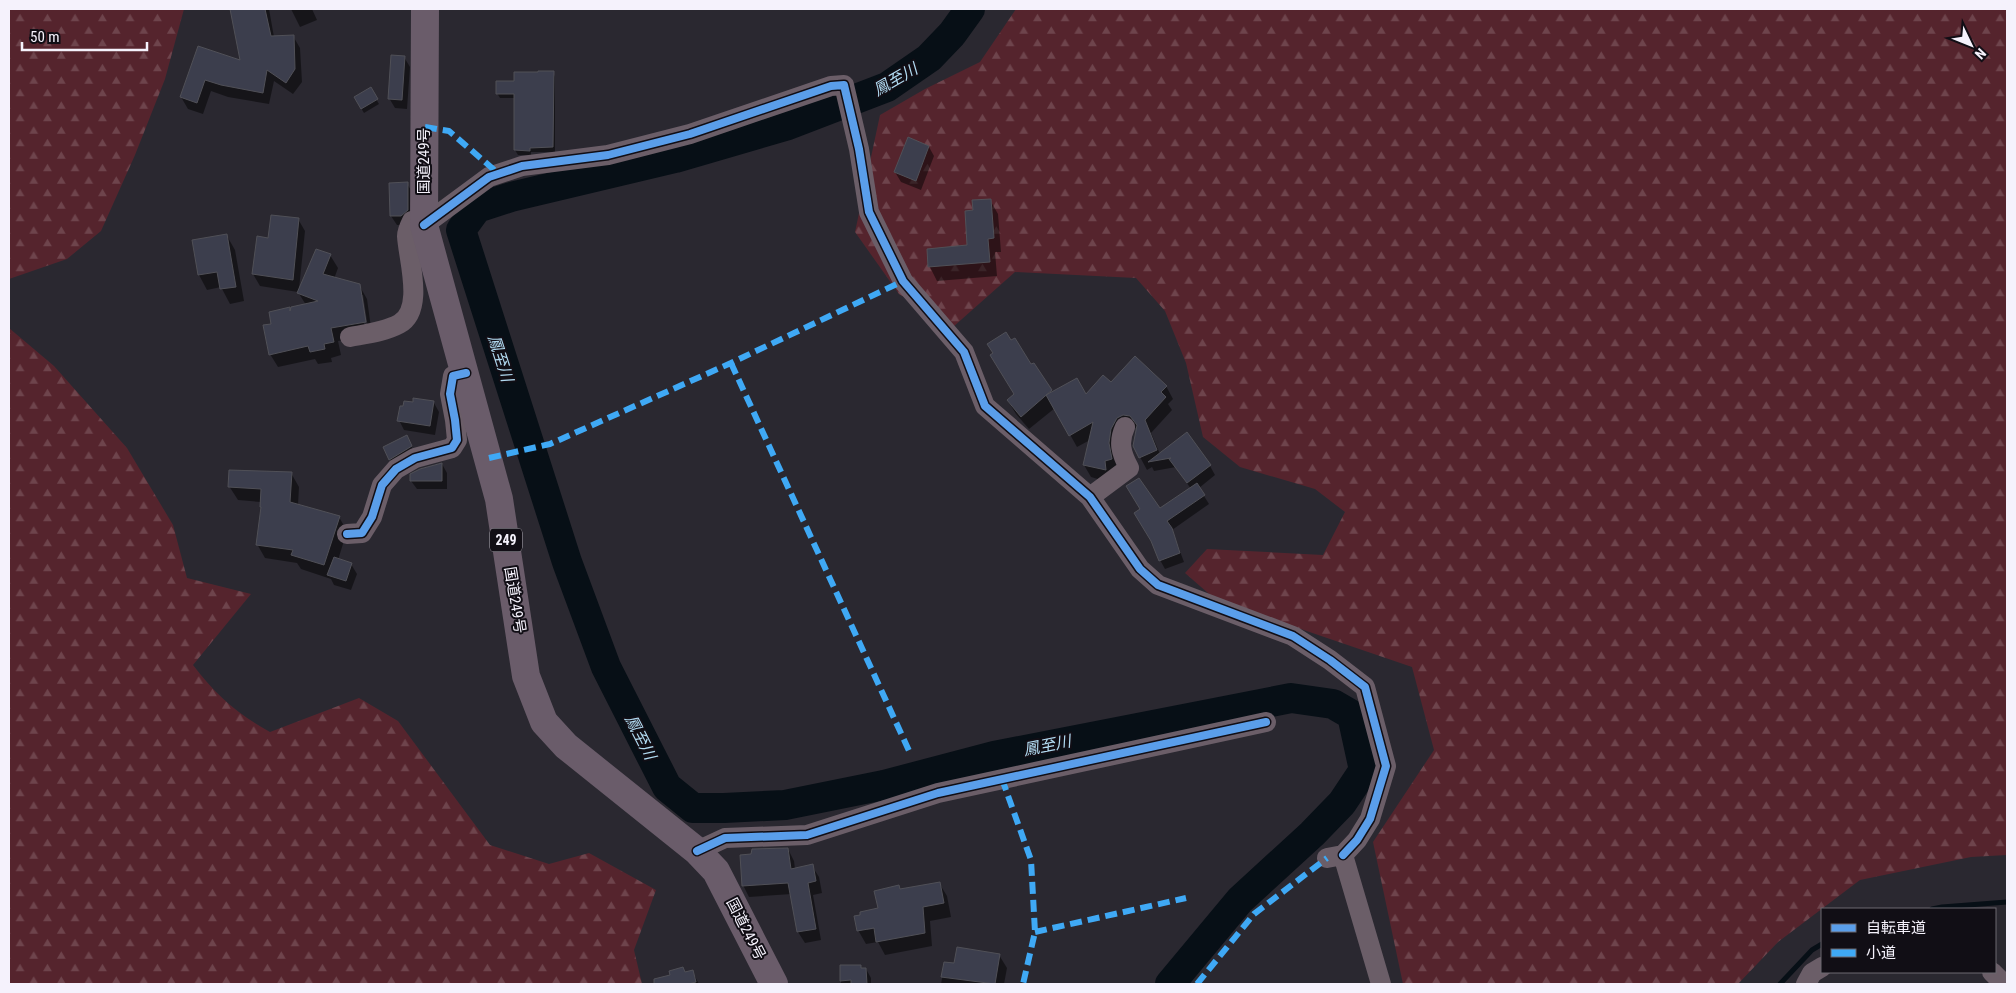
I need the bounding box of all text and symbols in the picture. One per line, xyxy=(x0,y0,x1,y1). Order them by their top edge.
scale bar xyxy=(22,20,148,52)
north arrow xyxy=(1946,20,1996,70)
text: 50 m xyxy=(30,28,60,46)
text: N xyxy=(1972,45,1989,62)
water label: 鳳至川 xyxy=(870,58,923,100)
street label: 国道249号 xyxy=(415,127,433,195)
water label: 鳳至川 xyxy=(484,332,518,386)
road number: 249 xyxy=(490,528,522,552)
street label: 国道249号 xyxy=(501,565,529,635)
water label: 鳳至川 xyxy=(621,712,661,765)
water label: 鳳至川 xyxy=(1022,731,1074,759)
street label: 国道249号 xyxy=(723,895,769,963)
legend xyxy=(1821,908,1996,973)
text: 自転車道 xyxy=(1866,919,1926,937)
text: 小道 xyxy=(1866,944,1896,962)

